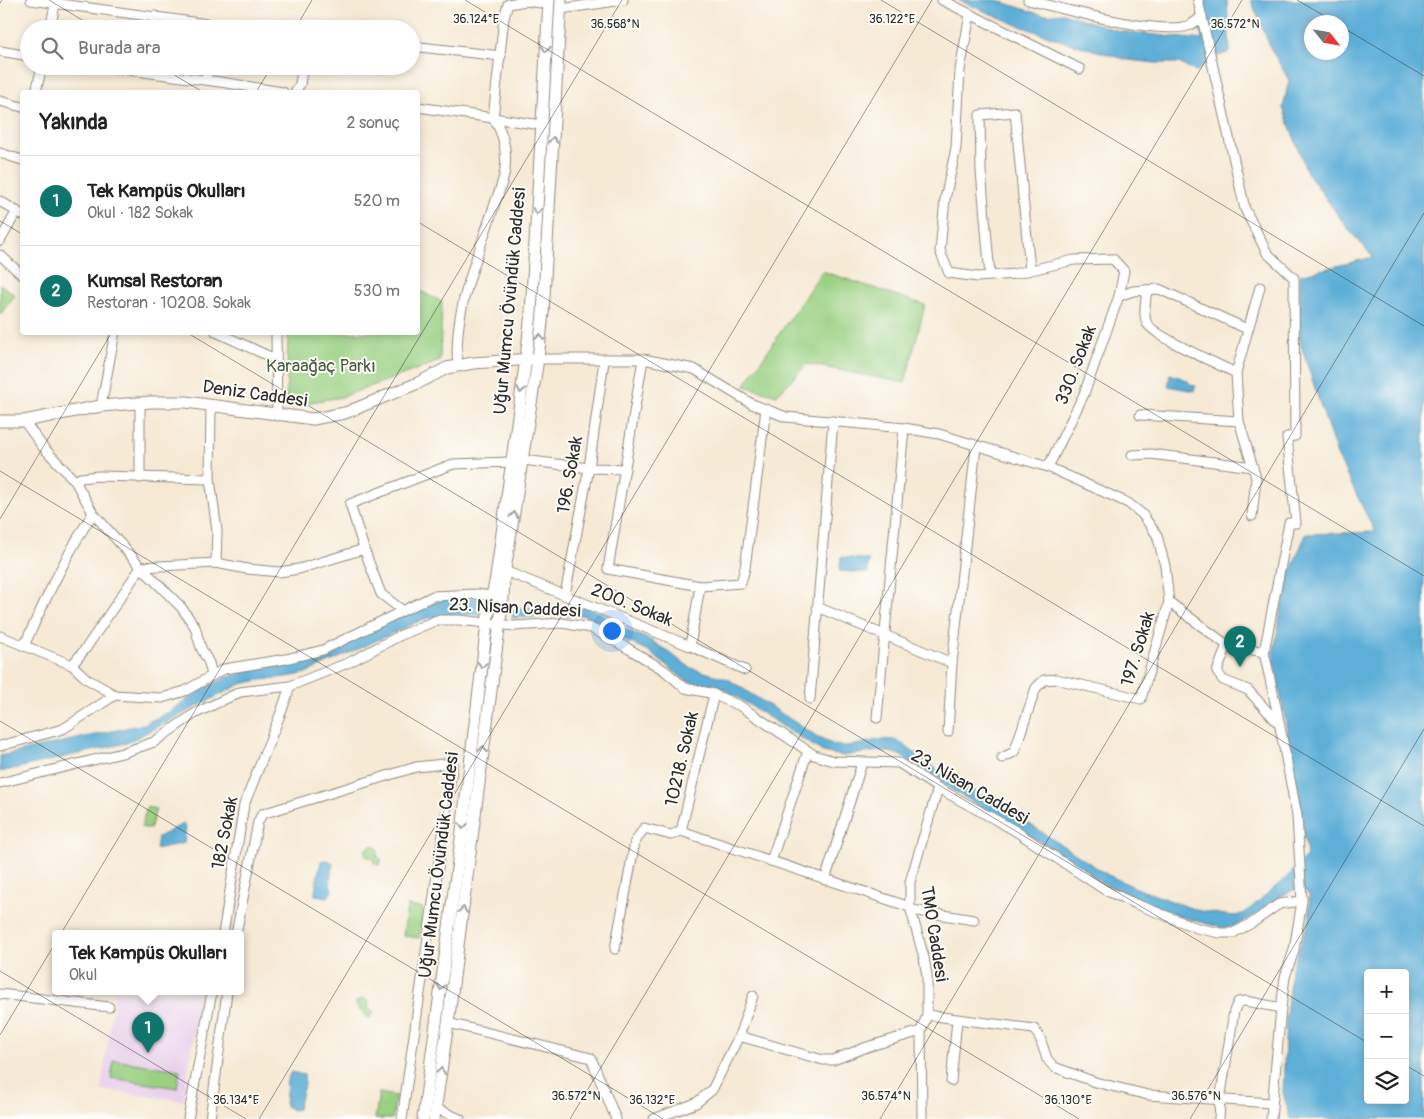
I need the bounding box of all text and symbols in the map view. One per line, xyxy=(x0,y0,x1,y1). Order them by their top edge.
text: 36.124°E xyxy=(453,12,499,27)
text: 36.122°E xyxy=(869,12,915,27)
north arrow xyxy=(1304,15,1349,60)
text: 36.568°N xyxy=(590,17,640,32)
text: 36.572°N xyxy=(1210,17,1260,32)
search box xyxy=(20,20,420,75)
icon: search xyxy=(38,34,66,62)
text: Burada ara xyxy=(78,36,161,60)
one-way arrow xyxy=(541,45,552,53)
text: Yakında xyxy=(40,109,107,136)
text: 2 sonuç xyxy=(347,113,400,133)
one-way arrow xyxy=(548,136,559,144)
text: Tek Kampüs Okulları xyxy=(87,179,246,203)
street label: Uğur Mumcu Övündük Caddesi xyxy=(489,186,531,416)
text: 1 xyxy=(53,191,59,211)
text: 520 m xyxy=(354,191,400,211)
text: Okul · 182 Sokak xyxy=(87,203,193,223)
one-way arrow xyxy=(532,207,543,215)
text: Kumsal Restoran xyxy=(87,269,223,293)
text: 2 xyxy=(52,281,60,301)
text: 530 m xyxy=(354,281,400,301)
text: Restoran · 10208. Sokak xyxy=(87,293,251,313)
street label: 330. Sokak xyxy=(1050,321,1102,408)
one-way arrow xyxy=(535,333,546,341)
park label: Karaağaç Parkı xyxy=(266,355,376,378)
street label: Deniz Caddesi xyxy=(201,375,309,413)
one-way arrow xyxy=(517,386,527,394)
street label: 196. Sokak xyxy=(552,434,588,515)
one-way arrow xyxy=(508,511,519,519)
street label: 200. Sokak xyxy=(588,578,677,632)
street label: 23. Nisan Caddesi xyxy=(448,593,582,623)
street label: 197. Sokak xyxy=(1116,608,1160,689)
your location xyxy=(599,618,625,644)
pin: 2 xyxy=(1224,626,1256,667)
one-way arrow xyxy=(477,661,488,669)
street label: 10218. Sokak xyxy=(660,709,704,809)
one-way arrow xyxy=(477,744,488,752)
street label: 23. Nisan Caddesi xyxy=(907,744,1033,830)
street label: Uğur Mumcu Övündük Caddesi xyxy=(414,750,464,980)
street label: 182 Sokak xyxy=(207,794,243,871)
one-way arrow xyxy=(458,822,469,830)
street label: TMO Caddesi xyxy=(915,884,953,984)
one-way arrow xyxy=(457,905,467,914)
popup xyxy=(52,930,244,995)
text: Tek Kampüs Okulları xyxy=(69,941,227,965)
text: Okul xyxy=(69,965,97,985)
map controls xyxy=(1364,969,1409,1104)
button: + xyxy=(1364,969,1409,1014)
one-way arrow xyxy=(436,983,447,991)
pin: 1 xyxy=(132,1012,164,1053)
button: − xyxy=(1364,1014,1409,1059)
button: layers xyxy=(1364,1059,1409,1104)
one-way arrow xyxy=(435,1066,446,1074)
text: 36.572°N xyxy=(551,1089,601,1104)
text: 36.574°N xyxy=(861,1089,911,1104)
text: 36.576°N xyxy=(1171,1089,1221,1104)
text: 36.134°E xyxy=(213,1093,259,1108)
text: 36.132°E xyxy=(629,1093,675,1108)
text: 36.130°E xyxy=(1044,1093,1092,1108)

